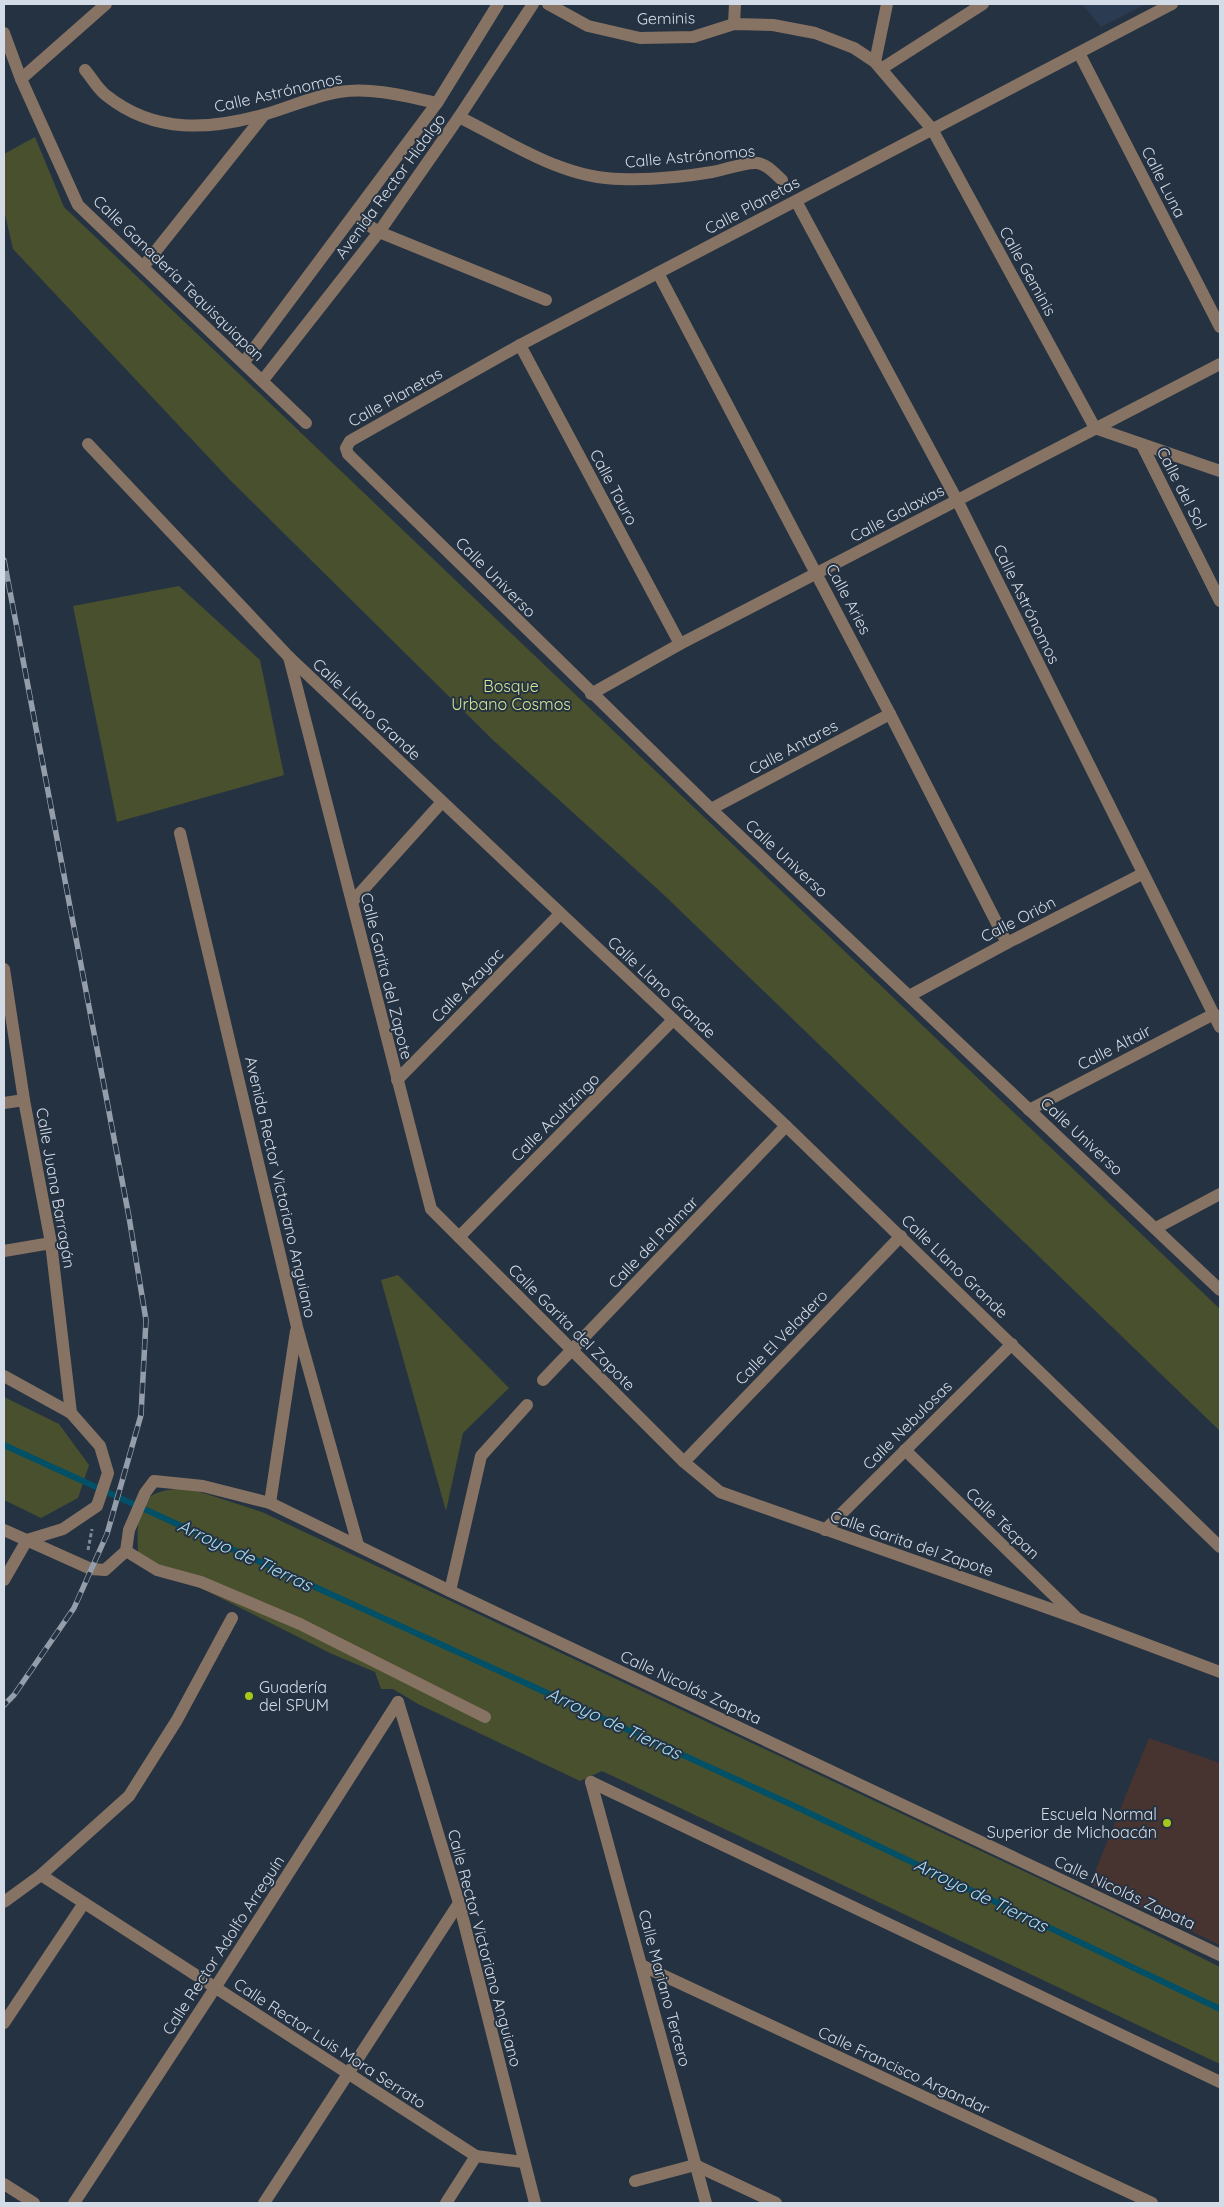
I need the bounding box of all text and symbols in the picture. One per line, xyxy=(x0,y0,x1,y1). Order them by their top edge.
street label: Geminis xyxy=(637,7,695,29)
street label: Calle Astrónomos xyxy=(212,68,344,116)
street label: Avenida Rector Hidalgo xyxy=(331,110,449,262)
street label: Calle Astrónomos xyxy=(624,140,756,172)
street label: Calle Luna xyxy=(1138,143,1190,221)
street label: Calle Planetas xyxy=(701,172,803,238)
street label: Calle Ganadería Tequisquiapan xyxy=(89,191,269,365)
street label: Calle Geminis xyxy=(995,223,1061,319)
street label: Calle Planetas xyxy=(344,363,446,431)
street label: Calle del Sol xyxy=(1153,443,1211,533)
street label: Calle Tauro xyxy=(586,446,642,528)
street label: Calle Galaxias xyxy=(847,480,947,546)
street label: Calle Universo xyxy=(452,533,540,621)
street label: Calle Astrónomos xyxy=(989,541,1065,667)
street label: Calle Aries xyxy=(822,560,876,638)
street label: Calle Llano Grande xyxy=(309,654,425,764)
park label: Bosque Urbano Cosmos xyxy=(451,676,571,714)
street label: Calle Antares xyxy=(745,715,841,779)
street label: Calle Universo xyxy=(742,815,832,901)
street label: Calle Garita del Zapote xyxy=(357,890,417,1062)
street label: Calle Orión xyxy=(977,892,1059,946)
street label: Calle Llano Grande xyxy=(604,932,720,1042)
street label: Calle Azayac xyxy=(427,944,507,1026)
street label: Calle Altair xyxy=(1074,1020,1154,1074)
street label: Avenida Rector Victoriano Anguiano xyxy=(241,1054,321,1320)
street label: Calle Acultzingo xyxy=(506,1068,604,1166)
street label: Calle Universo xyxy=(1037,1093,1127,1179)
street label: Calle Juana Barragán xyxy=(32,1106,80,1270)
street label: Calle del Palmar xyxy=(604,1192,702,1292)
street label: Calle Llano Grande xyxy=(897,1210,1013,1322)
street label: Calle Garita del Zapote xyxy=(504,1259,640,1395)
street label: Calle El Veladero xyxy=(730,1285,832,1389)
street label: Calle Nebulosas xyxy=(858,1376,956,1474)
street label: Calle Técpan xyxy=(962,1483,1044,1563)
street label: Calle Garita del Zapote xyxy=(828,1506,996,1580)
water label: Arroyo de Tierras xyxy=(174,1514,317,1597)
street label: Calle Nicolás Zapata xyxy=(617,1645,765,1729)
place label: Guadería del SPUM xyxy=(259,1677,329,1715)
water label: Arroyo de Tierras xyxy=(543,1682,686,1765)
marker: Guadería del SPUM xyxy=(243,1690,255,1702)
place label: Escuela Normal Superior de Michoacán xyxy=(987,1804,1157,1842)
marker: Escuela Normal Superior de Michoacán xyxy=(1161,1817,1173,1829)
street label: Calle Rector Victoriano Anguiano xyxy=(444,1827,526,2069)
street label: Calle Nicolás Zapata xyxy=(1051,1850,1199,1934)
street label: Calle Rector Adolfo Arreguín xyxy=(157,1852,289,2038)
water label: Arroyo de Tierras xyxy=(910,1853,1053,1938)
street label: Calle Mariano Tercero xyxy=(634,1907,696,2069)
street label: Calle Rector Luis Mora Serrato xyxy=(230,1973,430,2113)
street label: Calle Francisco Argandar xyxy=(815,2021,993,2119)

